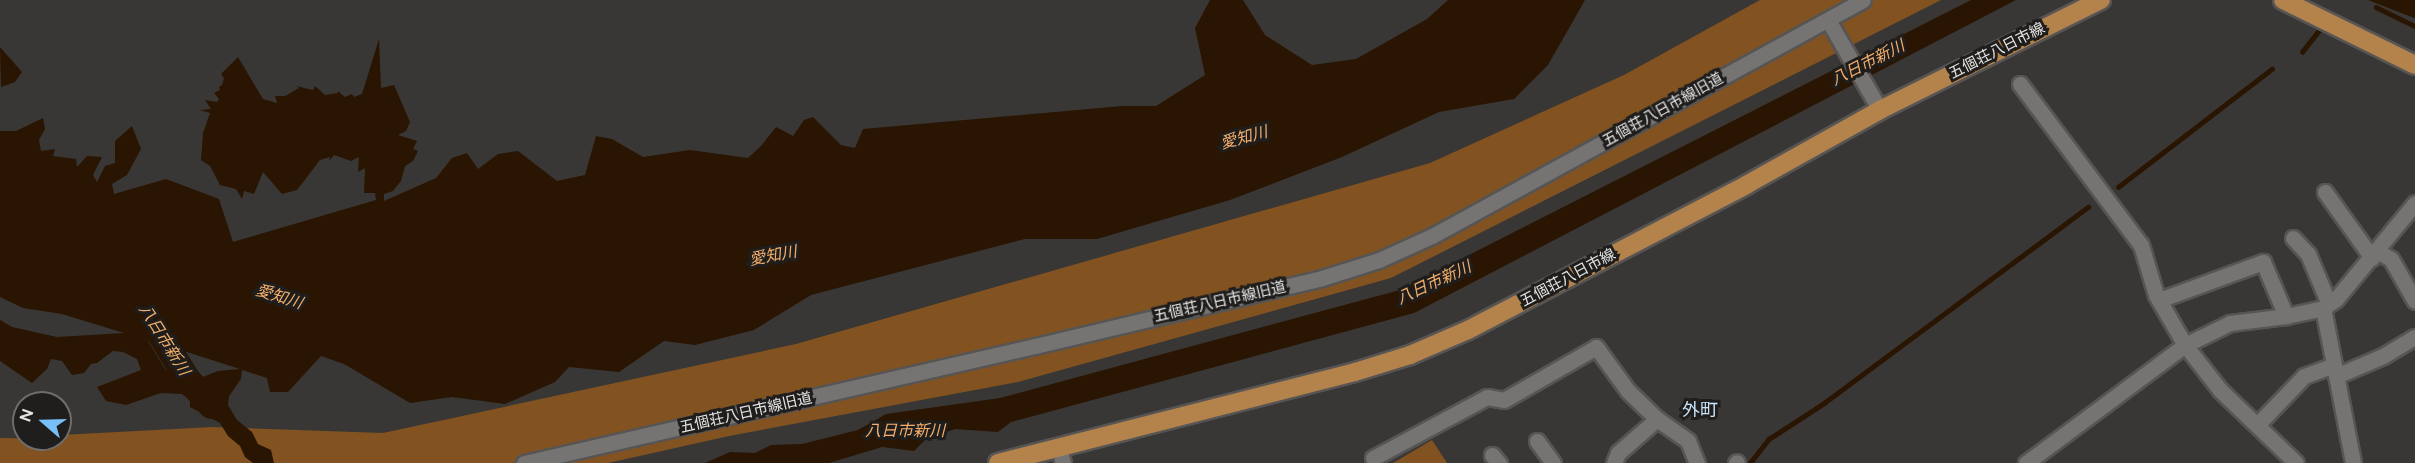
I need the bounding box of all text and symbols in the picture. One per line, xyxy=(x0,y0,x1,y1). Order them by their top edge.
street label: 五個荘八日市線 xyxy=(1946,19,2048,83)
water label: 八日市新川 xyxy=(1828,36,1908,90)
street label: 五個荘八日市線旧道 xyxy=(1600,69,1726,151)
water label: 愛知川 xyxy=(1218,123,1270,153)
water label: 愛知川 xyxy=(748,242,798,270)
street label: 五個荘八日市線 xyxy=(1517,245,1619,311)
water label: 八日市新川 xyxy=(1394,257,1474,309)
street label: 五個荘八日市線旧道 xyxy=(1152,278,1288,326)
water label: 愛知川 xyxy=(253,281,305,313)
water label: 八日市新川 xyxy=(135,301,193,379)
street label: 五個荘八日市線旧道 xyxy=(678,389,814,437)
north arrow xyxy=(12,391,72,451)
district label: 外町 xyxy=(1682,399,1718,421)
text: N xyxy=(15,406,38,424)
water label: 八日市新川 xyxy=(865,421,945,441)

